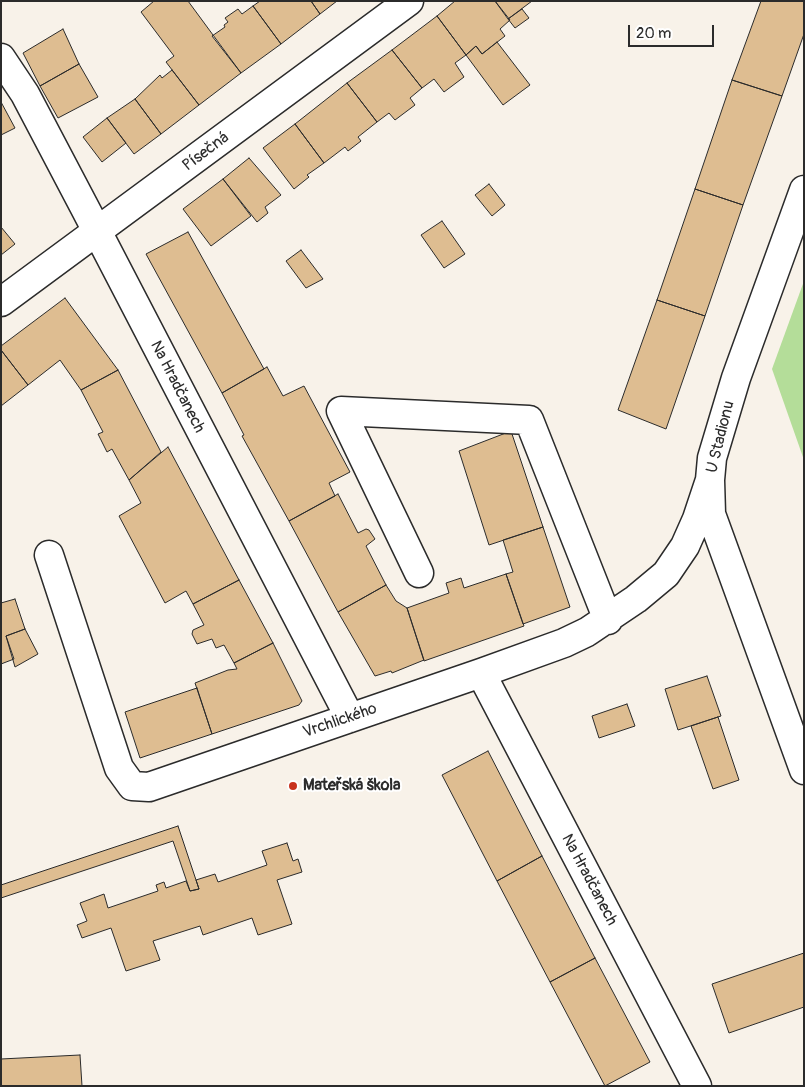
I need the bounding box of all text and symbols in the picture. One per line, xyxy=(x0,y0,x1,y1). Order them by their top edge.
scale bar xyxy=(630,15,716,47)
text: 20 m xyxy=(636,24,671,43)
street label: Písečná xyxy=(179,128,233,176)
street label: Na Hradčanech xyxy=(146,338,208,436)
street label: U Stadionu xyxy=(703,399,739,475)
street label: Vrchlického xyxy=(300,699,380,743)
place label: Mateřská škola xyxy=(303,776,400,796)
marker: Mateřská škola xyxy=(287,780,299,792)
street label: Na Hradčanech xyxy=(557,831,621,929)

